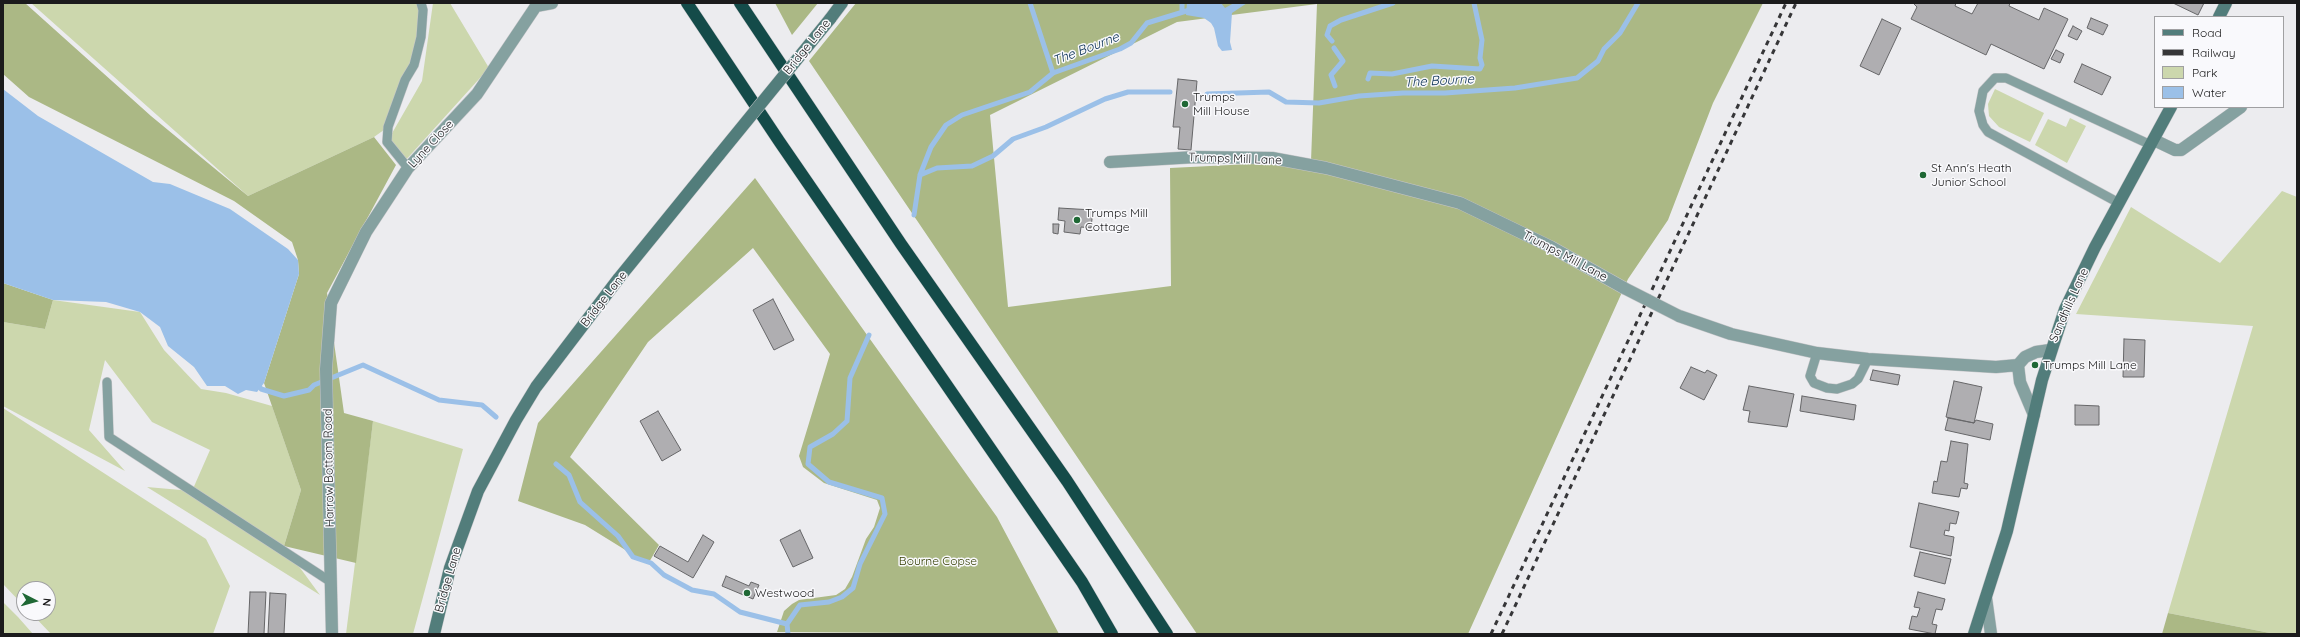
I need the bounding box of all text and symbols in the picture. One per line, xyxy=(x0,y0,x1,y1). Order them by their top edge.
street label: Bridge Lane xyxy=(780,16,834,78)
legend xyxy=(2154,16,2284,108)
text: Road xyxy=(2192,25,2222,40)
water label: The Bourne xyxy=(1051,29,1121,69)
text: Railway xyxy=(2192,45,2236,60)
text: Park xyxy=(2192,65,2217,80)
water label: The Bourne xyxy=(1404,71,1474,91)
text: Water xyxy=(2192,85,2226,100)
place label: Trumps Mill House xyxy=(1193,90,1249,118)
marker: Trumps Mill House xyxy=(1180,99,1190,109)
street label: Lyne Close xyxy=(405,117,457,171)
street label: Trumps Mill Lane xyxy=(1188,150,1282,168)
place label: St Ann's Heath Junior School xyxy=(1931,161,2012,189)
marker: St Ann's Heath Junior School xyxy=(1918,170,1928,180)
place label: Trumps Mill Cottage xyxy=(1085,206,1148,234)
marker: Trumps Mill Cottage xyxy=(1072,215,1082,225)
street label: Trumps Mill Lane xyxy=(1520,228,1610,284)
street label: Sandhills Lane xyxy=(2046,266,2092,344)
street label: Bridge Lane xyxy=(578,268,630,330)
place label: Trumps Mill Lane xyxy=(2043,358,2137,372)
marker: Trumps Mill Lane xyxy=(2030,360,2040,370)
street label: Harrow Bottom Road xyxy=(321,408,337,528)
street label: Bridge Lane xyxy=(432,546,464,614)
park label: Bourne Copse xyxy=(899,554,977,568)
north arrow xyxy=(16,581,56,621)
place label: Westwood xyxy=(755,586,814,600)
marker: Westwood xyxy=(742,588,752,598)
text: N xyxy=(40,597,54,607)

